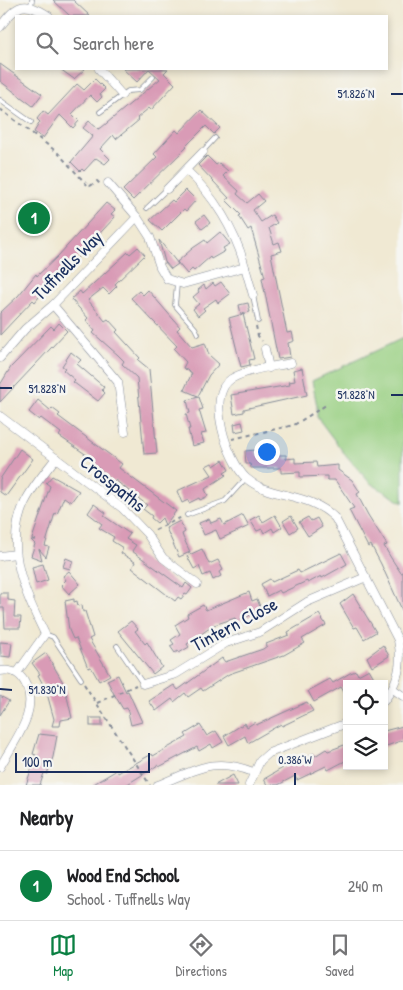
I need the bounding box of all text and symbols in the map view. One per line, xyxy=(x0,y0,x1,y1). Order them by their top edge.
search box xyxy=(15,15,388,70)
icon: search xyxy=(33,29,61,57)
text: Search here xyxy=(73,30,154,56)
text: 51.826°N xyxy=(338,85,374,102)
pin: 1 xyxy=(18,199,50,237)
street label: Tuffnells Way xyxy=(26,224,108,306)
text: 51.828°N xyxy=(28,380,66,397)
text: 51.828°N xyxy=(337,386,375,403)
your location xyxy=(254,439,280,465)
street label: Crosspaths xyxy=(75,449,151,517)
street label: Tintern Close xyxy=(186,590,282,658)
map controls xyxy=(343,680,388,770)
button: locate xyxy=(343,680,388,725)
text: 51.830°N xyxy=(28,681,66,698)
button: layers xyxy=(343,725,388,770)
scale bar xyxy=(15,750,150,773)
text: 0.386°W xyxy=(278,751,312,768)
text: 100 m xyxy=(22,752,52,771)
text: Nearby xyxy=(20,803,73,832)
text: Wood End School xyxy=(67,862,179,888)
text: 1 xyxy=(33,875,39,897)
text: 240 m xyxy=(348,875,383,897)
text: School · Tuffnells Way xyxy=(67,888,191,910)
tab: Map xyxy=(49,931,77,980)
tab: Directions xyxy=(175,931,227,980)
tab: Saved xyxy=(325,931,354,980)

